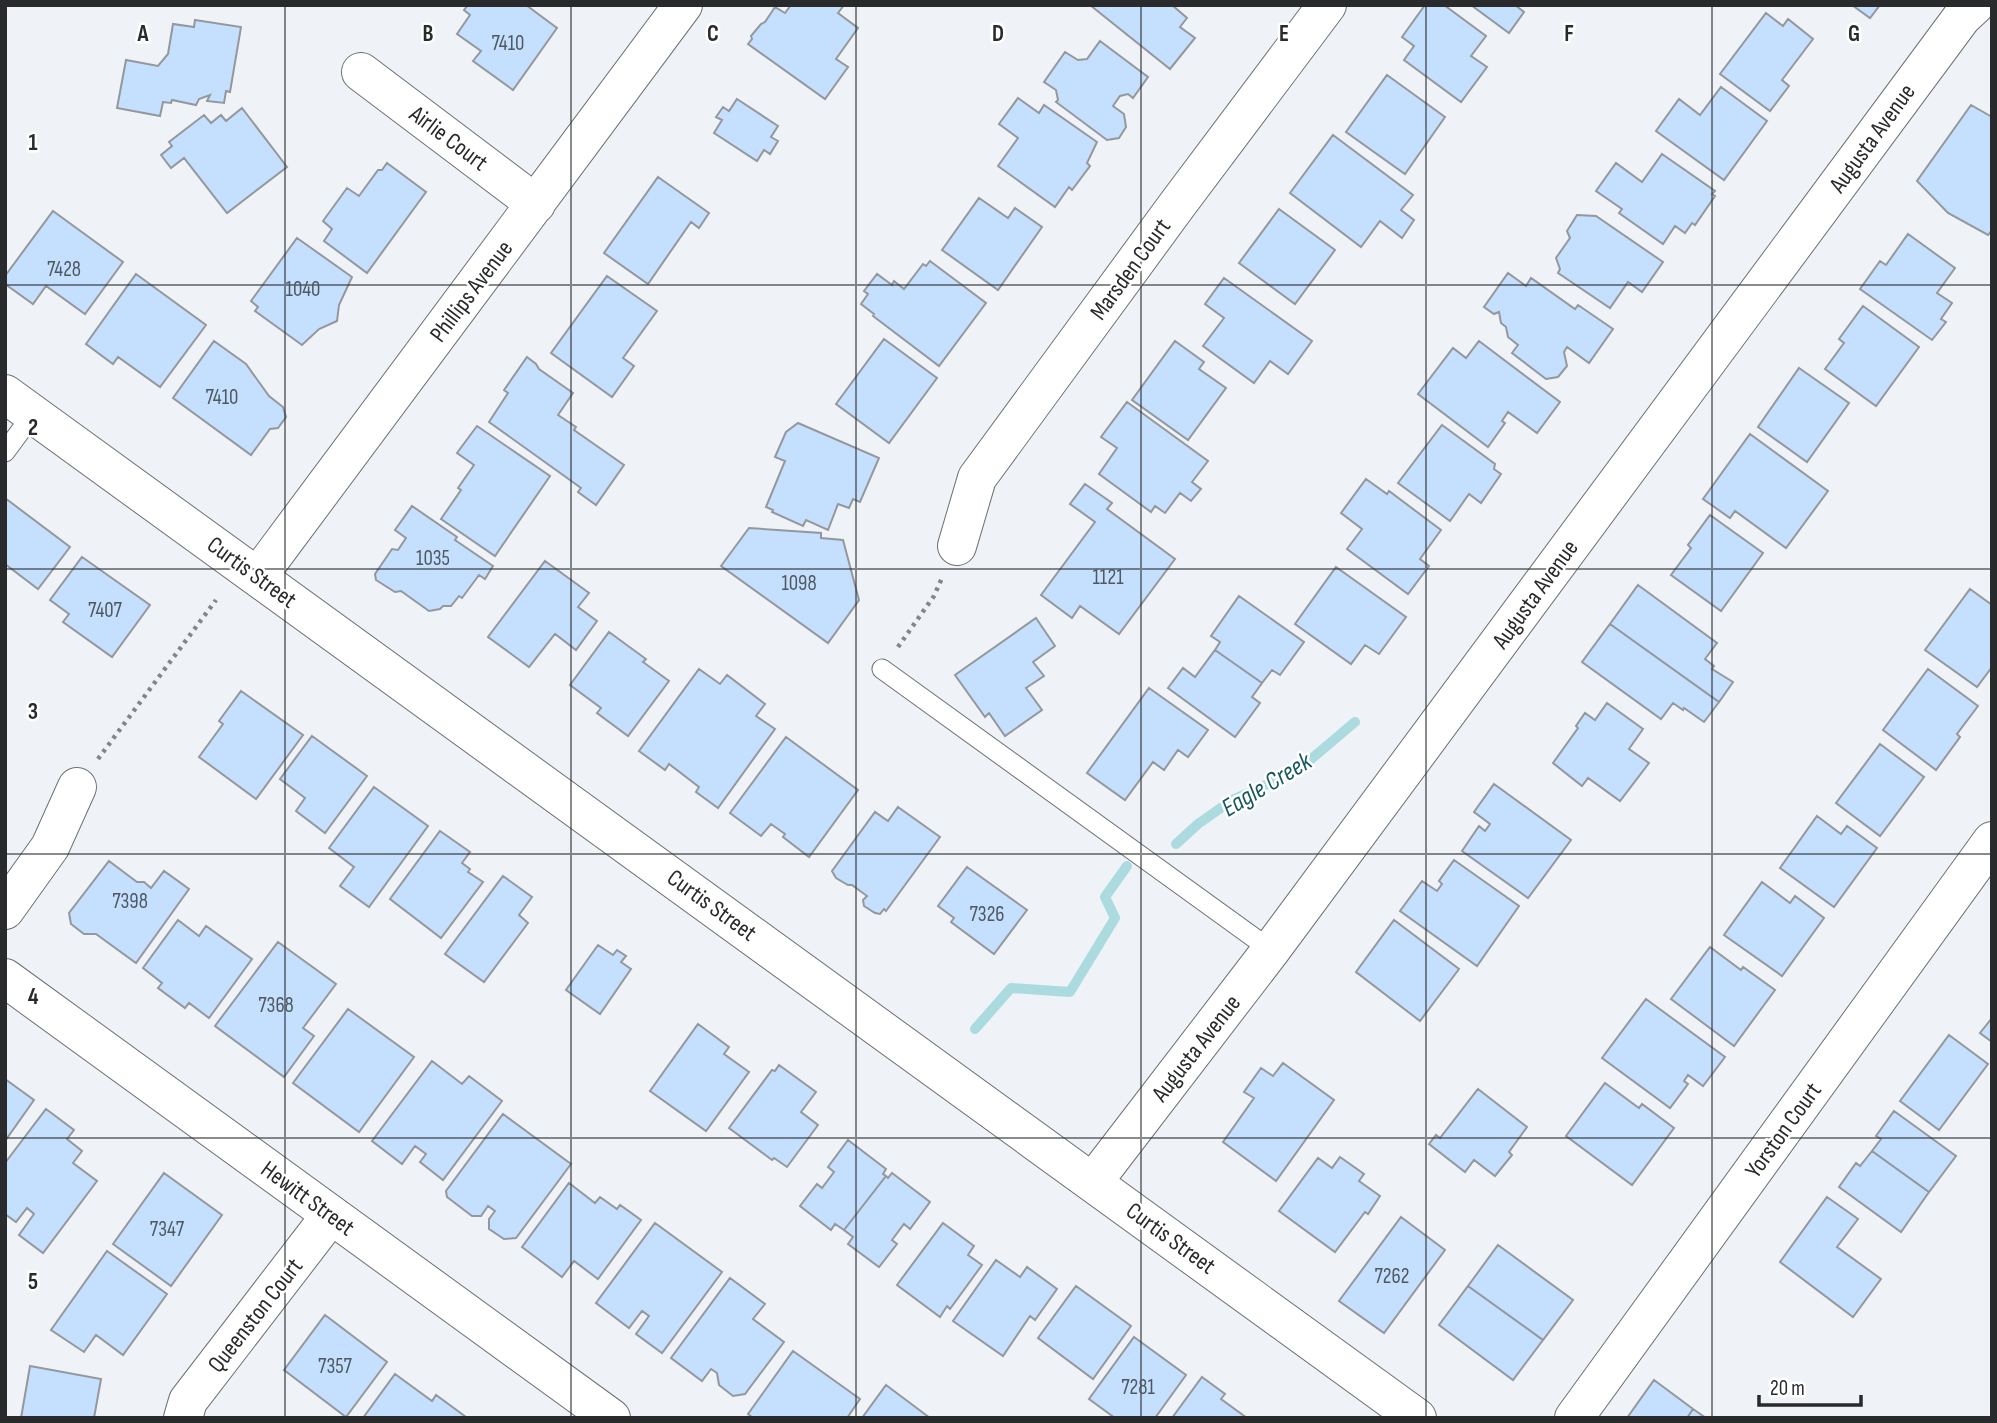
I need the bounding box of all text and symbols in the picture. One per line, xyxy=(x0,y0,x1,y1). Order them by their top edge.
text: A xyxy=(137,20,150,48)
text: B xyxy=(423,20,434,48)
text: C xyxy=(707,20,719,48)
text: D xyxy=(992,20,1004,48)
text: E xyxy=(1279,20,1289,48)
text: F xyxy=(1564,20,1574,48)
text: G xyxy=(1848,20,1860,48)
house number: 7410 xyxy=(492,31,524,56)
street label: Augusta Avenue xyxy=(1823,78,1922,199)
street label: Airlie Court xyxy=(403,99,494,177)
text: 1 xyxy=(28,129,38,157)
street label: Marsden Court xyxy=(1084,213,1177,326)
street label: Phillips Avenue xyxy=(424,235,519,348)
house number: 7428 xyxy=(47,257,81,282)
house number: 1040 xyxy=(286,277,320,302)
house number: 7410 xyxy=(206,385,238,410)
text: 2 xyxy=(28,414,38,442)
street label: Curtis Street xyxy=(201,530,302,615)
street label: Augusta Avenue xyxy=(1486,534,1585,655)
house number: 1035 xyxy=(416,546,450,571)
house number: 1121 xyxy=(1093,565,1124,590)
house number: 1098 xyxy=(781,571,817,596)
house number: 7407 xyxy=(88,598,123,623)
text: 3 xyxy=(28,698,38,726)
water label: Eagle Creek xyxy=(1216,746,1319,824)
street label: Curtis Street xyxy=(661,863,762,948)
house number: 7398 xyxy=(112,889,148,914)
house number: 7326 xyxy=(969,902,1005,927)
text: 4 xyxy=(28,983,39,1011)
street label: Augusta Avenue xyxy=(1145,989,1247,1108)
house number: 7368 xyxy=(258,993,294,1018)
street label: Yorston Court xyxy=(1739,1077,1828,1184)
street label: Hewitt Street xyxy=(255,1155,360,1242)
street label: Curtis Street xyxy=(1120,1196,1221,1281)
house number: 7347 xyxy=(150,1217,185,1242)
street label: Queenston Court xyxy=(202,1252,309,1378)
house number: 7262 xyxy=(1374,1264,1410,1289)
text: 5 xyxy=(28,1268,38,1296)
house number: 7357 xyxy=(318,1354,353,1379)
scale bar xyxy=(1759,1364,1860,1408)
house number: 7281 xyxy=(1121,1375,1155,1400)
text: 20 m xyxy=(1770,1376,1805,1401)

